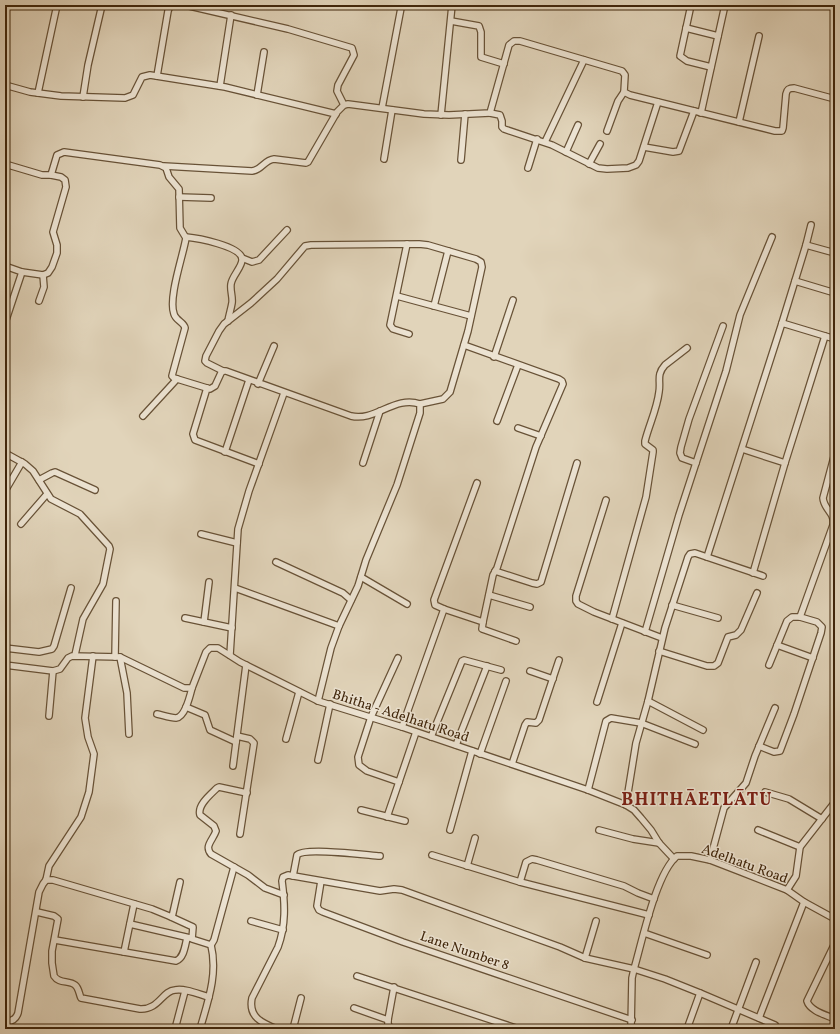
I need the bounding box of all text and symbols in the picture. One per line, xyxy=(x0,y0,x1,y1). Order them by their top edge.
street label: Bhitha - Adelhatu Road xyxy=(330,685,472,748)
district label: BHITHĀETLĀTU xyxy=(621,788,773,813)
street label: Adelhatu Road xyxy=(699,840,790,889)
street label: Lane Number 8 xyxy=(417,927,512,976)

